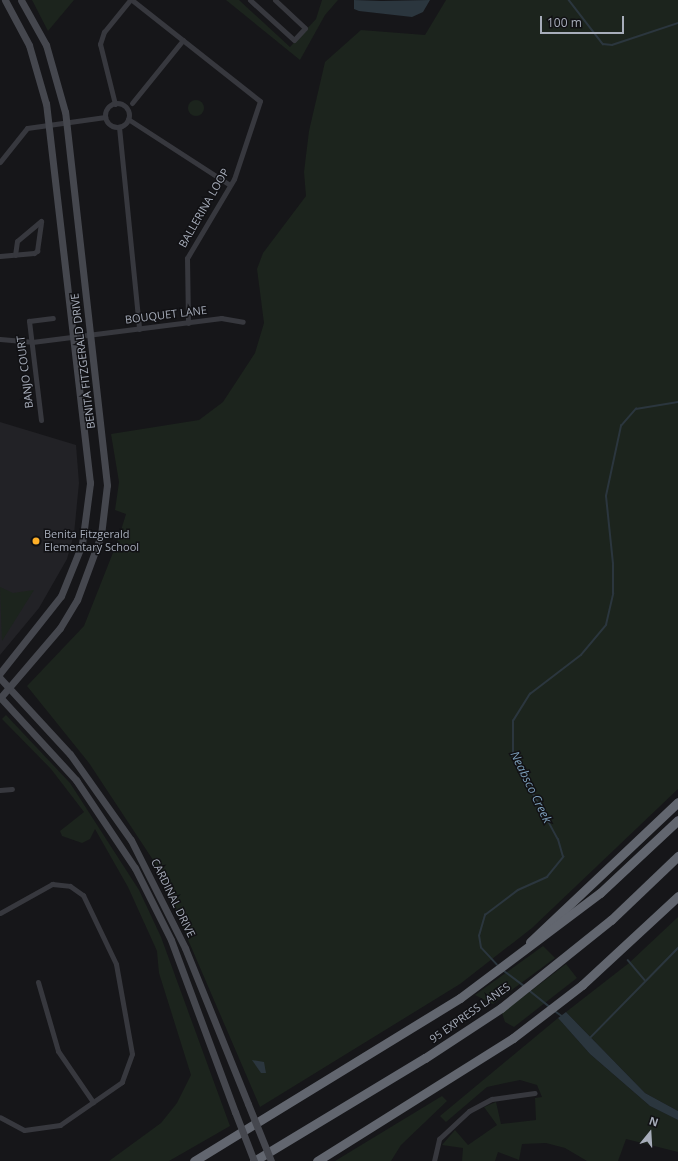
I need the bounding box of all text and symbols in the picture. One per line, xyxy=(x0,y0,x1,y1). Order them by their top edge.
scale bar xyxy=(542,8,626,34)
text: 100 m xyxy=(547,14,582,31)
street label: BALLERINA LOOP xyxy=(176,166,232,250)
street label: BENITA FITZGERALD DRIVE xyxy=(68,292,98,430)
street label: BOUQUET LANE xyxy=(124,303,208,327)
street label: BANJO COURT xyxy=(14,335,36,409)
place label: Benita Fitzgerald Elementary School xyxy=(44,528,139,554)
marker: Benita Fitzgerald Elementary School xyxy=(31,536,41,546)
water label: Neabsco Creek xyxy=(507,749,555,825)
street label: CARDINAL DRIVE xyxy=(148,856,198,940)
street label: 95 EXPRESS LANES xyxy=(427,980,513,1046)
north arrow xyxy=(630,1113,670,1153)
text: N xyxy=(647,1113,660,1130)

